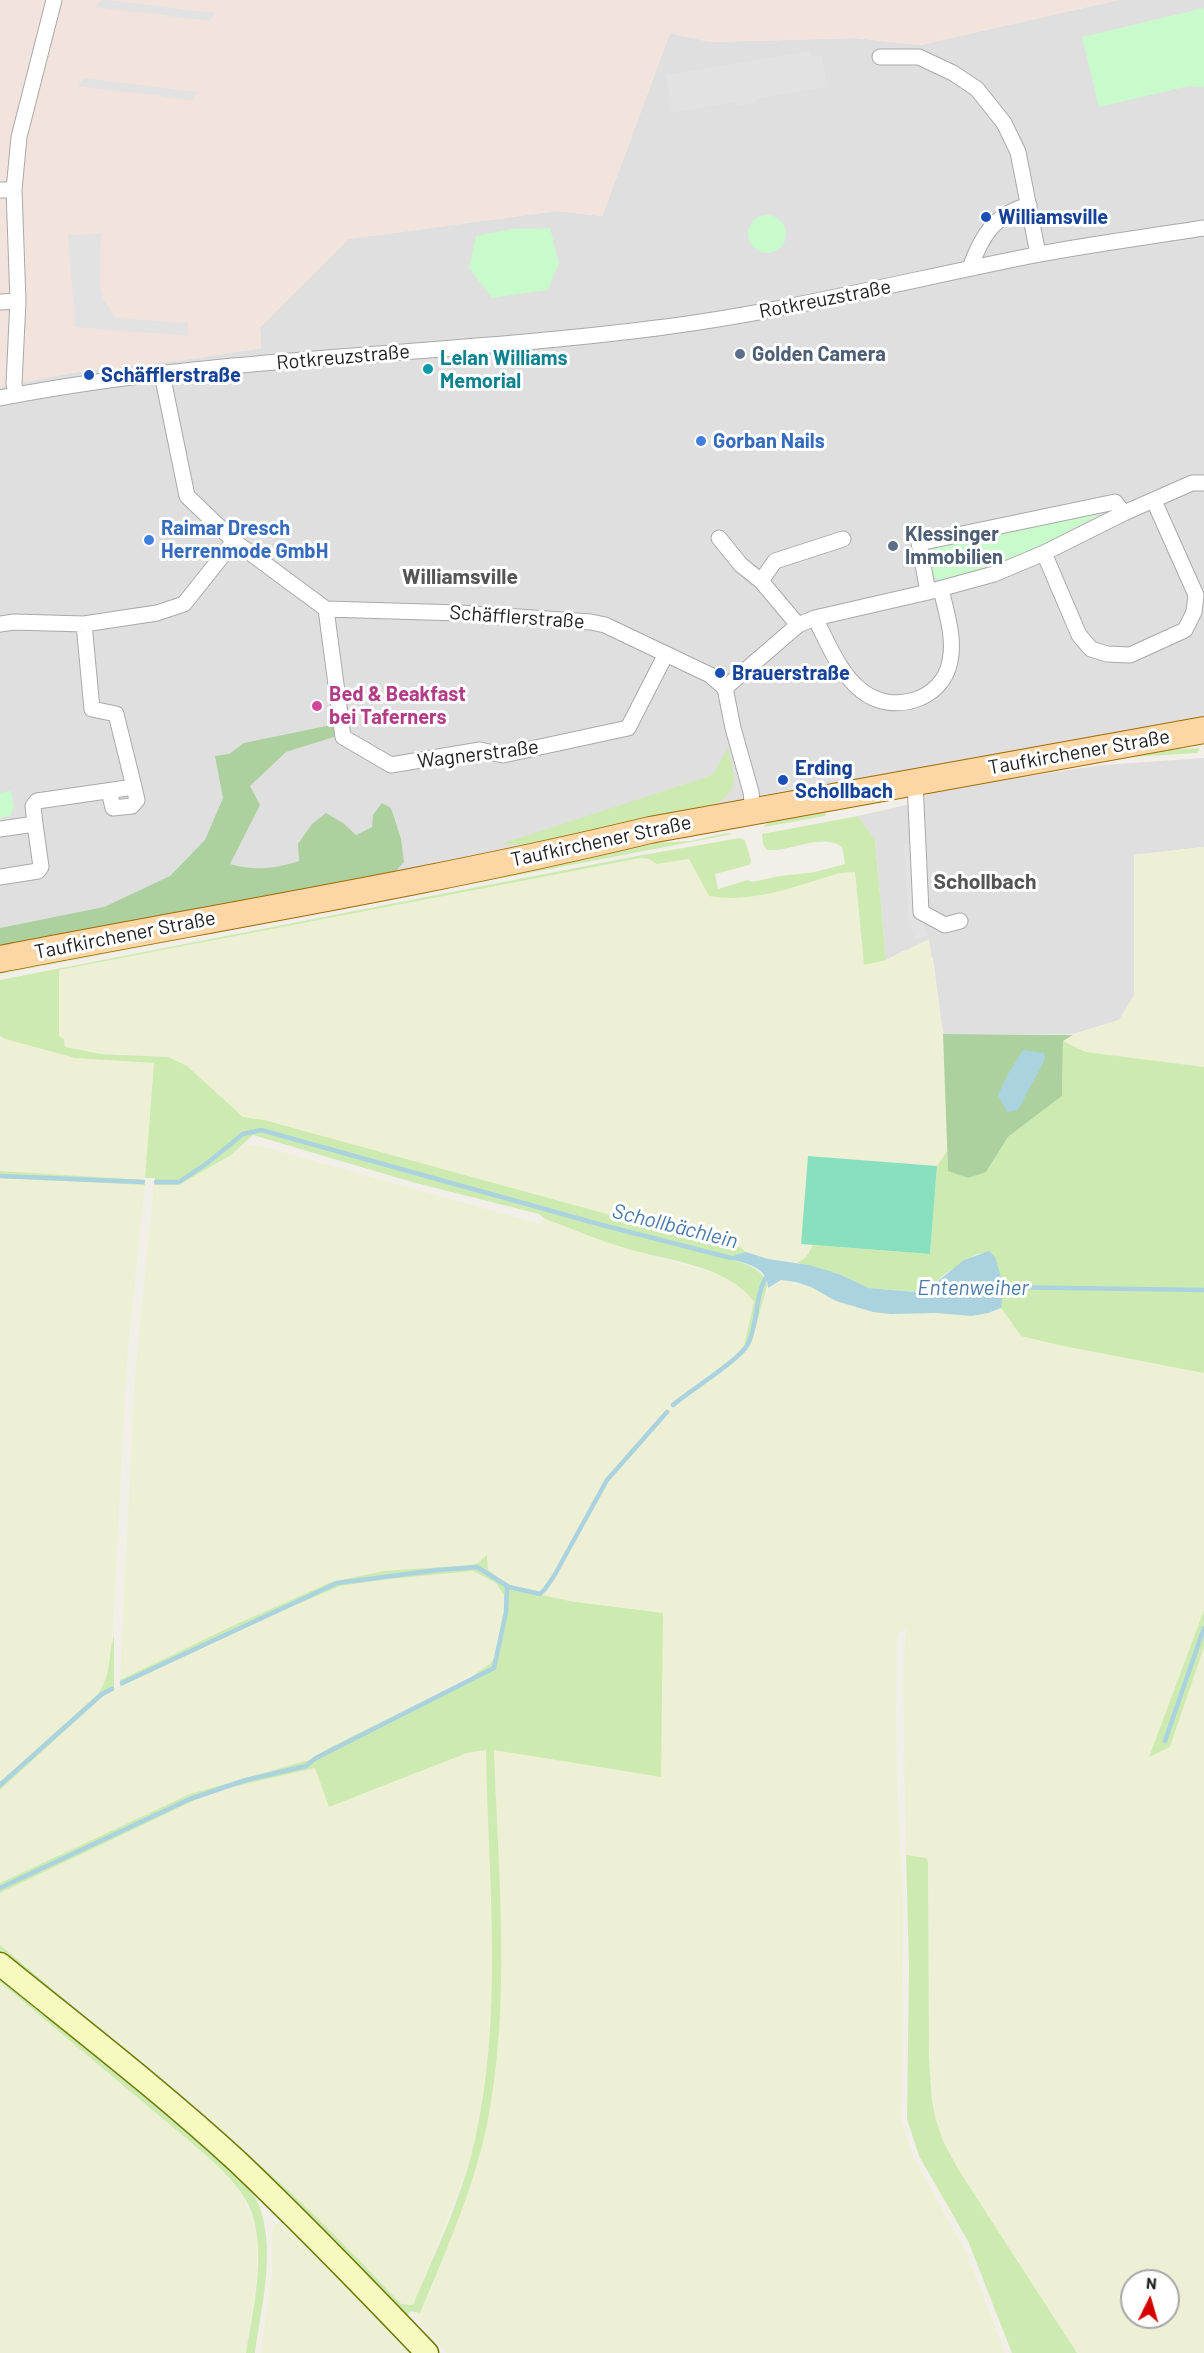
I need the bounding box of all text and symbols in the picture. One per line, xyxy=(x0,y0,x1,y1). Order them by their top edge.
place label: Williamsville xyxy=(998,205,1108,229)
marker: Williamsville xyxy=(979,210,993,224)
street label: Rotkreuzstraße xyxy=(757,274,893,324)
street label: Rotkreuzstraße xyxy=(275,339,411,375)
place label: Golden Camera xyxy=(752,342,886,366)
place label: Lelan Williams Memorial xyxy=(440,346,568,393)
marker: Golden Camera xyxy=(733,347,747,361)
marker: Lelan Williams Memorial xyxy=(421,362,435,376)
place label: Schäfflerstraße xyxy=(101,363,241,387)
marker: Schäfflerstraße xyxy=(82,368,96,382)
place label: Gorban Nails xyxy=(713,429,825,453)
marker: Gorban Nails xyxy=(694,434,708,448)
place label: Raimar Dresch Herrenmode GmbH xyxy=(161,516,328,563)
place label: Klessinger Immobilien xyxy=(905,522,1003,569)
marker: Raimar Dresch Herrenmode GmbH xyxy=(142,533,156,547)
marker: Klessinger Immobilien xyxy=(886,539,900,553)
district label: Williamsville xyxy=(402,564,518,590)
street label: Schäfflerstraße xyxy=(449,600,585,634)
place label: Brauerstraße xyxy=(732,661,850,685)
marker: Brauerstraße xyxy=(713,666,727,680)
place label: Bed & Beakfast bei Taferners xyxy=(329,682,466,729)
marker: Bed & Beakfast bei Taferners xyxy=(310,699,324,713)
street label: Taufkirchener Straße xyxy=(986,724,1172,780)
street label: Wagnerstraße xyxy=(416,735,540,773)
place label: Erding Schollbach xyxy=(795,756,893,803)
marker: Erding Schollbach xyxy=(776,773,790,787)
street label: Taufkirchener Straße xyxy=(509,810,693,872)
district label: Schollbach xyxy=(934,869,1036,895)
street label: Taufkirchener Straße xyxy=(32,906,218,964)
water label: Schollbächlein xyxy=(610,1198,740,1254)
water label: Entenweiher xyxy=(917,1275,1029,1301)
north arrow xyxy=(1120,2269,1180,2329)
text: N xyxy=(1145,2273,1158,2292)

